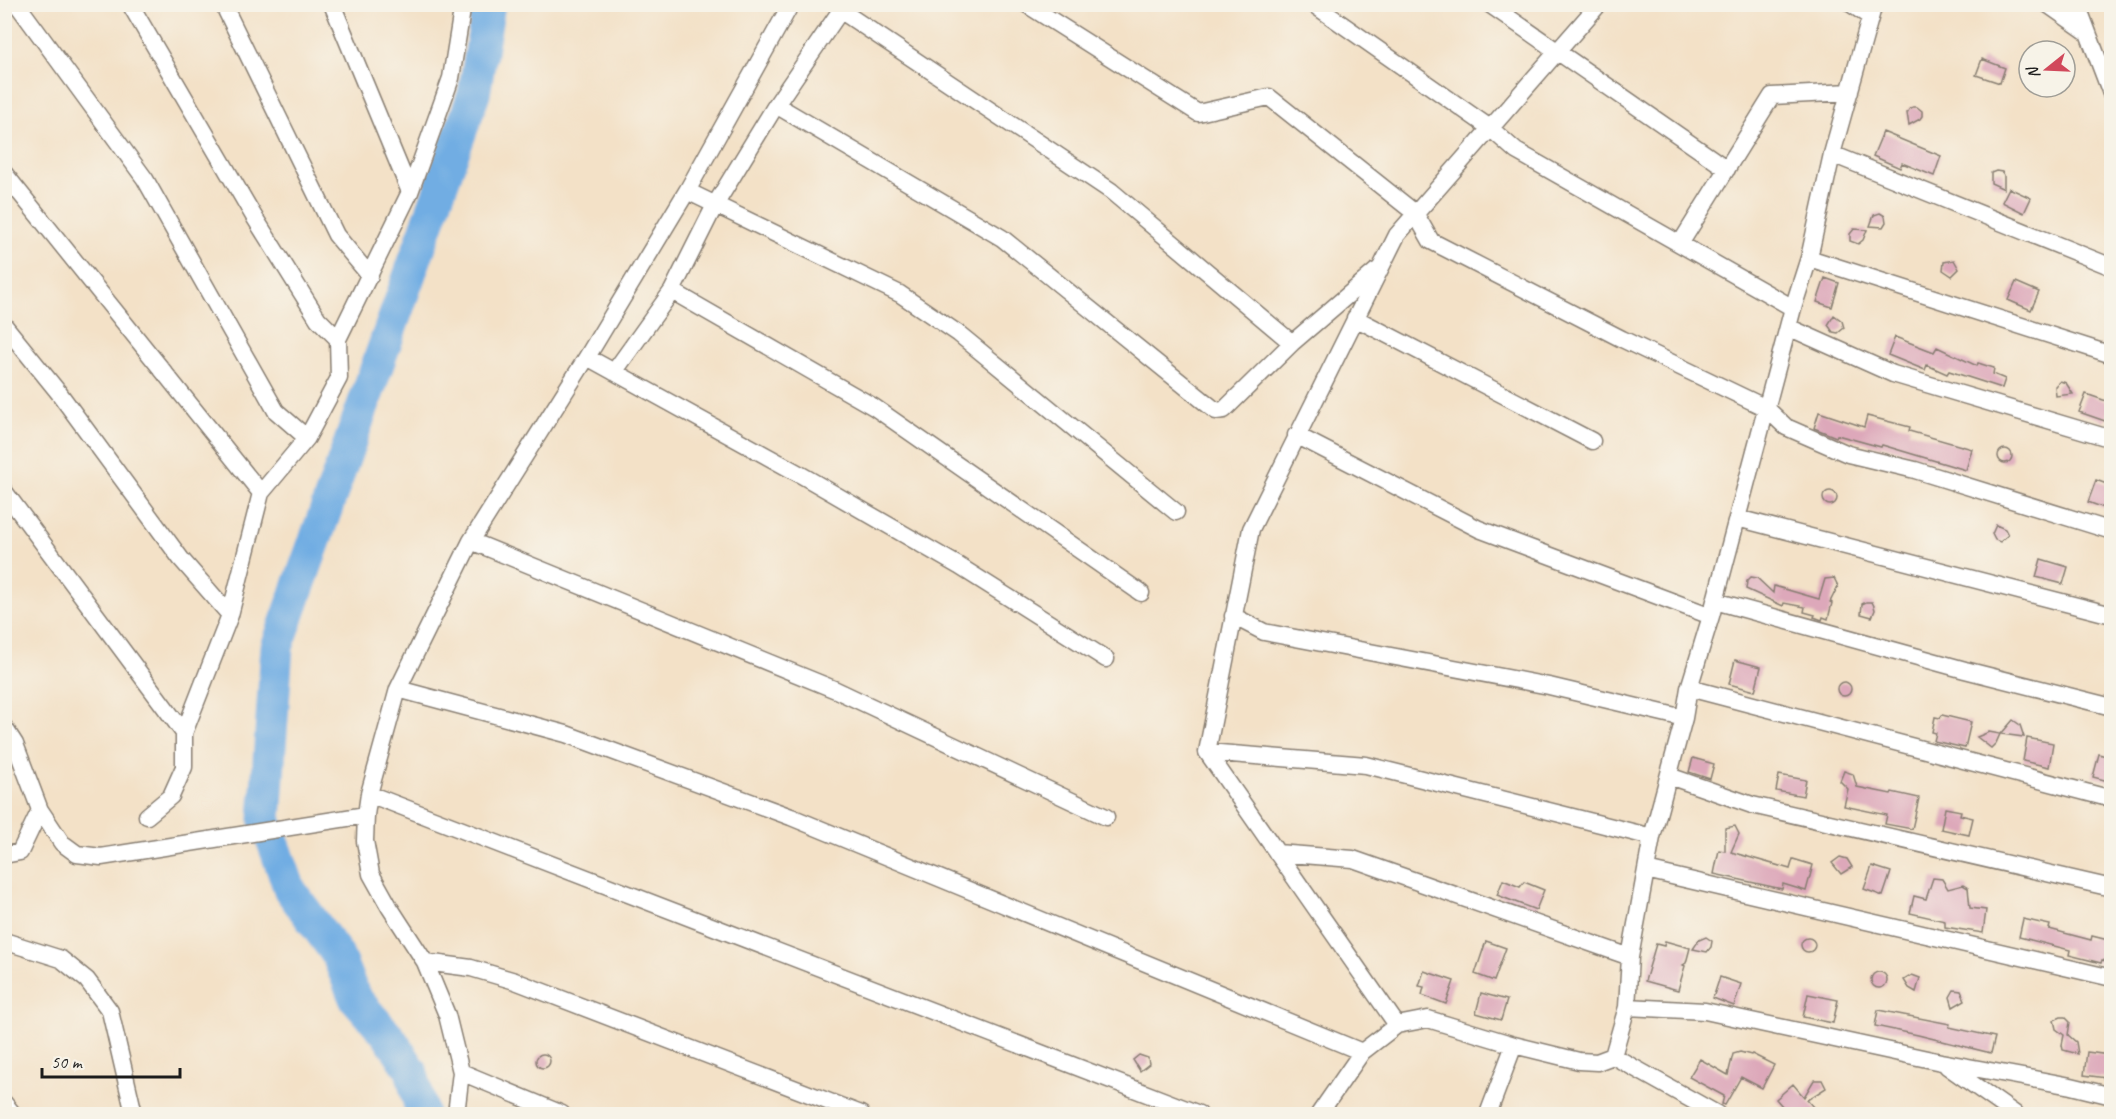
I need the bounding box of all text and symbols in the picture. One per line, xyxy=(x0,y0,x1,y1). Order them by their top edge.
north arrow xyxy=(2017,39,2077,99)
text: N xyxy=(2022,63,2045,81)
scale bar xyxy=(42,1041,180,1079)
text: 50 m xyxy=(51,1051,84,1073)

